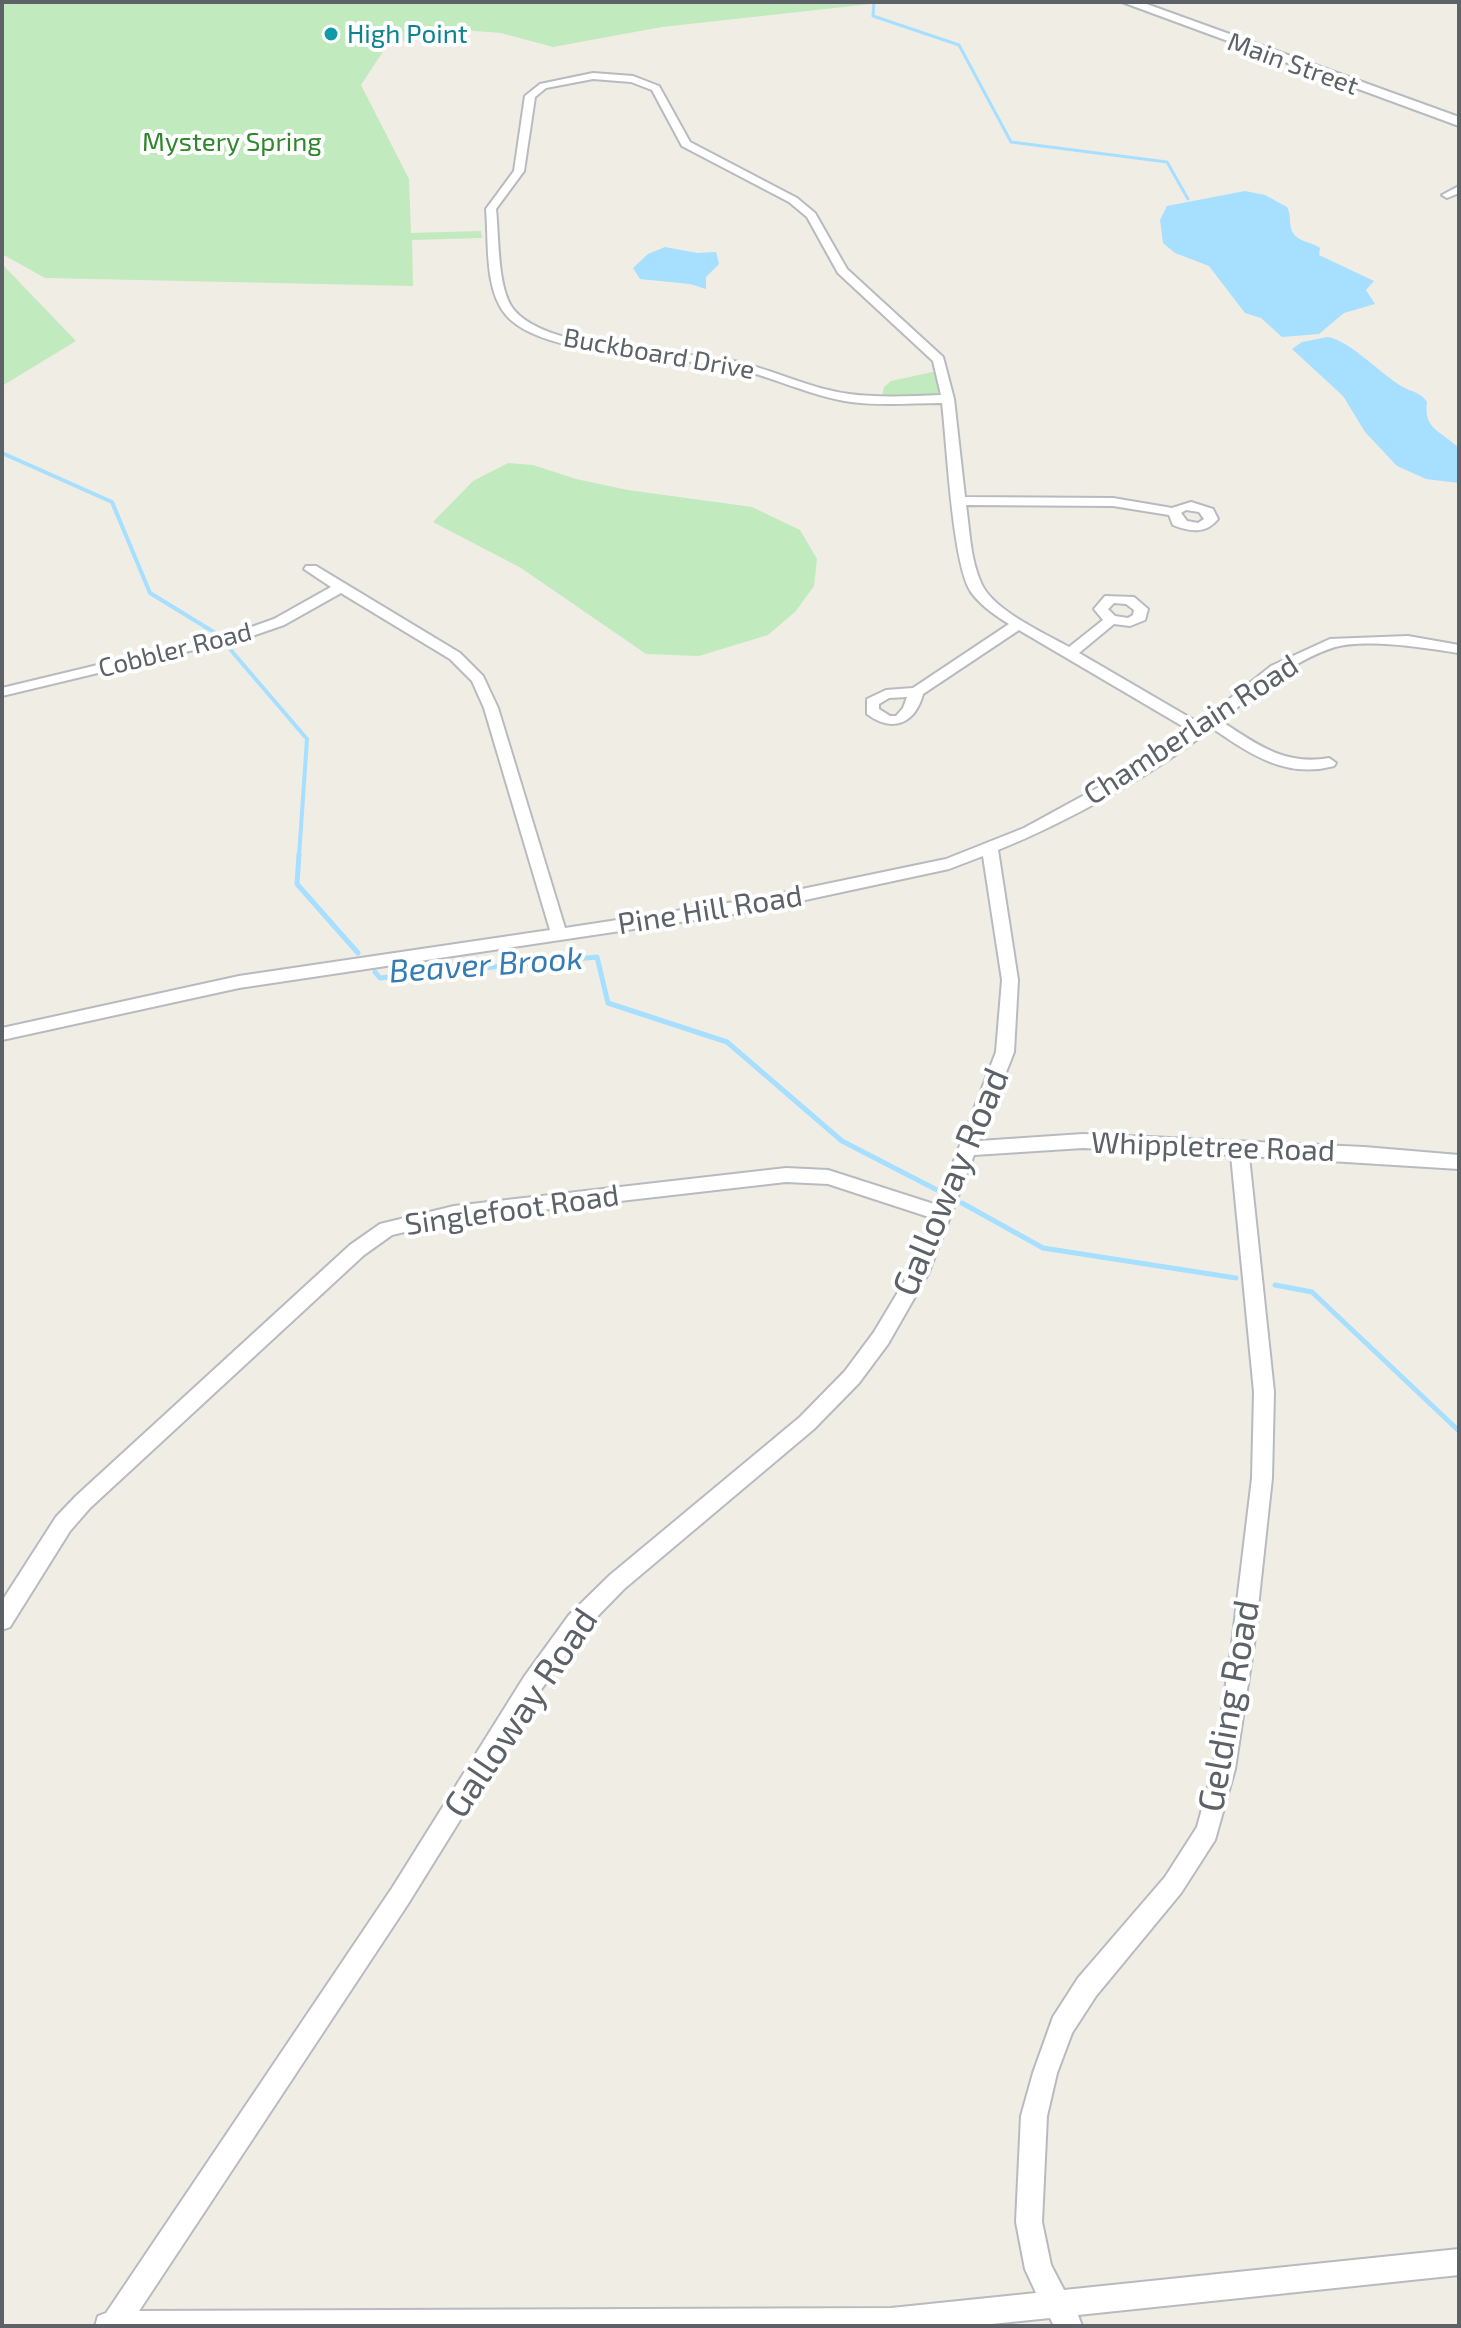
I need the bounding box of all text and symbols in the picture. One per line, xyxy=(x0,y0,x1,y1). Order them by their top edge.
place label: High Point xyxy=(347,18,468,50)
marker: High Point xyxy=(322,25,340,43)
street label: Main Street xyxy=(1223,26,1363,102)
park label: Mystery Spring xyxy=(142,126,322,158)
street label: Buckboard Drive xyxy=(561,322,757,386)
street label: Cobbler Road xyxy=(95,616,255,684)
street label: Chamberlain Road xyxy=(1077,647,1305,813)
street label: Pine Hill Road xyxy=(615,878,805,942)
water label: Beaver Brook xyxy=(388,939,584,991)
street label: Galloway Road xyxy=(884,1062,1018,1302)
street label: Whippletree Road xyxy=(1090,1125,1336,1169)
street label: Singlefoot Road xyxy=(403,1177,621,1243)
street label: Gelding Road xyxy=(1189,1597,1269,1815)
street label: Galloway Road xyxy=(435,1600,607,1826)

